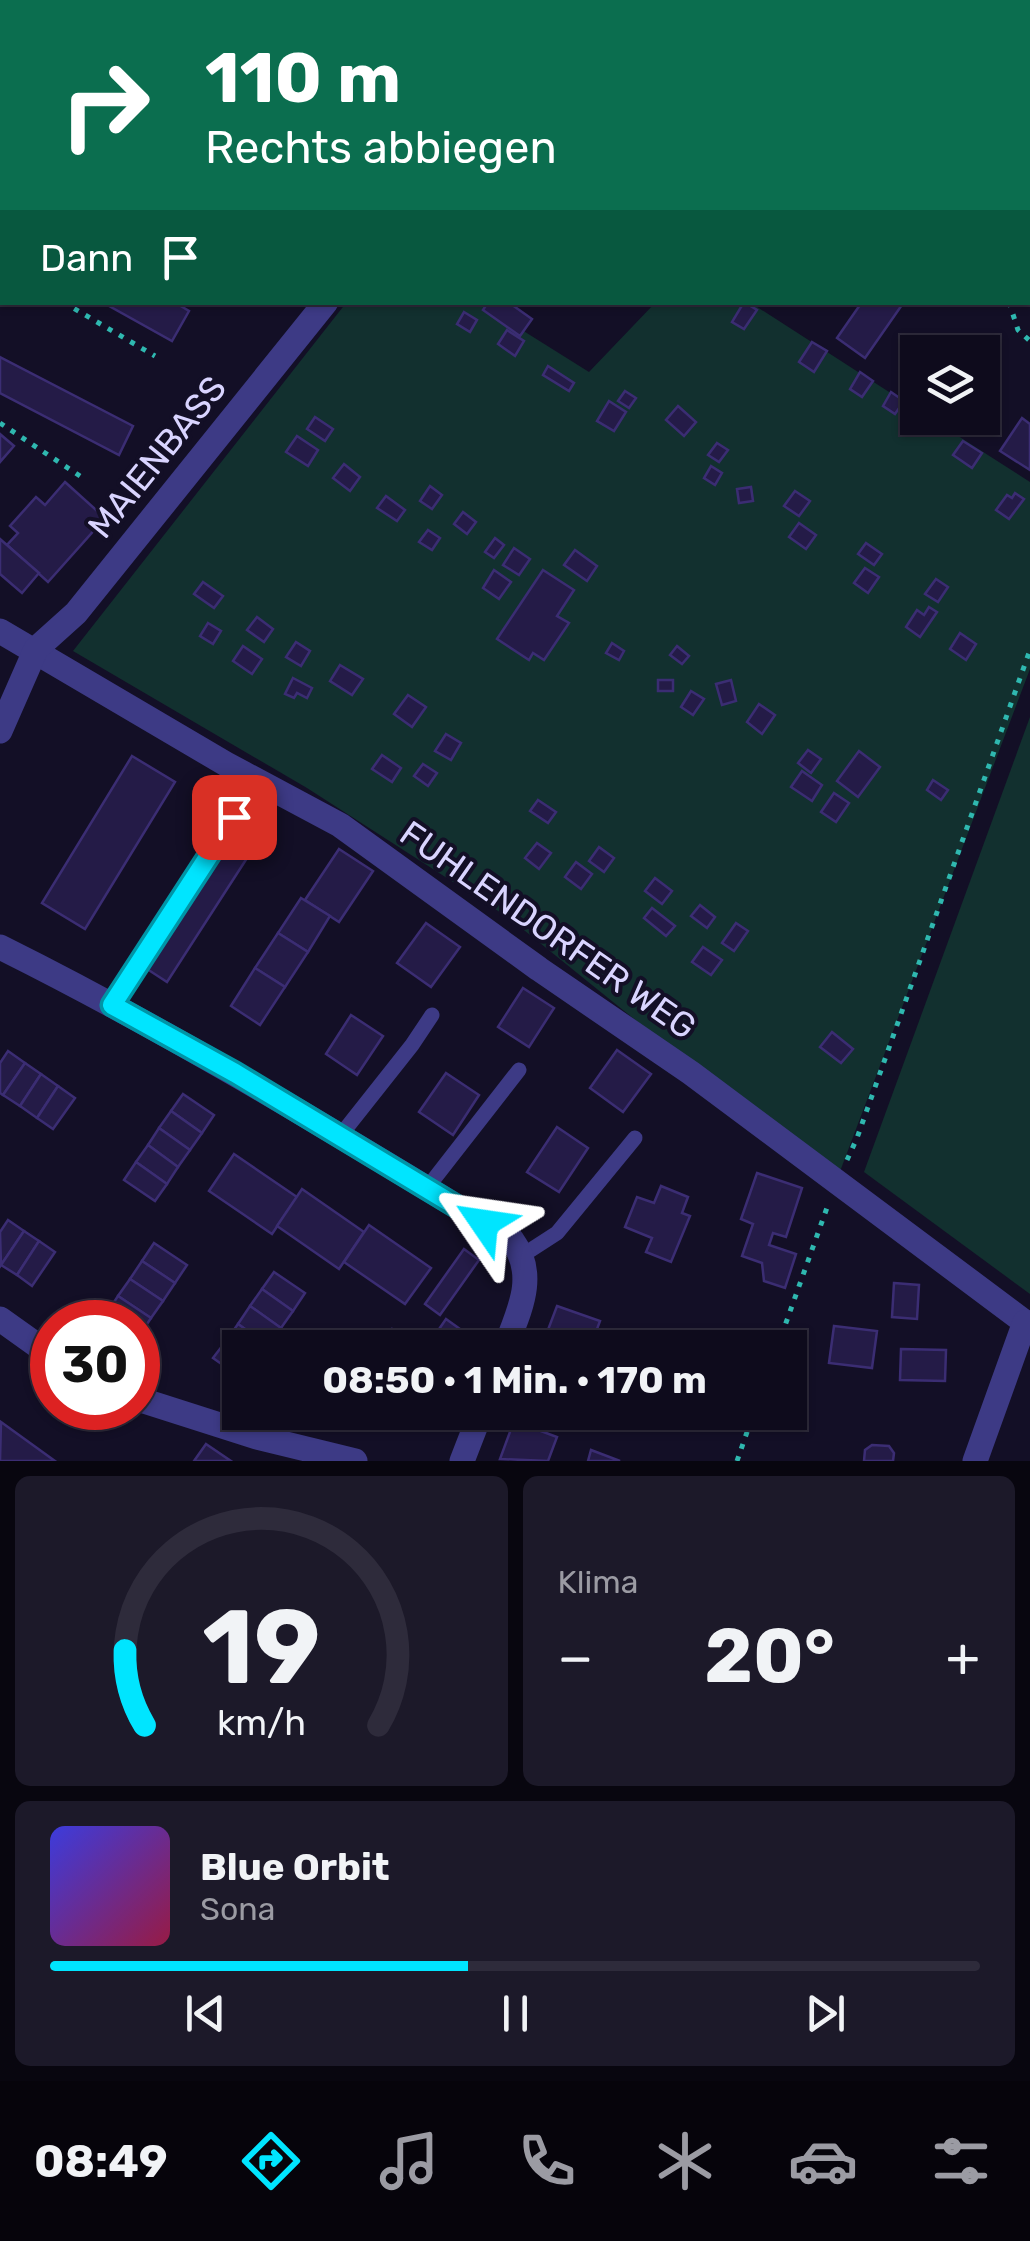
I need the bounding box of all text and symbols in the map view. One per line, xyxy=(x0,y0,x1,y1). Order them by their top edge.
text: 110 m xyxy=(205,37,401,120)
icon: right xyxy=(40,40,170,170)
text: Rechts abbiegen xyxy=(205,121,557,174)
icon: arrive xyxy=(153,230,208,285)
text: Dann xyxy=(40,235,133,281)
map controls xyxy=(900,335,1000,435)
button: layers xyxy=(900,335,1000,435)
street label: MAIENBASS xyxy=(79,368,235,546)
pin xyxy=(192,775,277,860)
icon: arrive xyxy=(207,790,262,845)
street label: FUHLENDORFER WEG xyxy=(392,812,704,1048)
position arrow xyxy=(432,1171,536,1275)
speed limit sign: 30 xyxy=(30,1300,160,1430)
text: 08:50 · 1 Min. · 170 m xyxy=(322,1357,707,1403)
text: Klima xyxy=(558,1563,638,1601)
text: 19 xyxy=(202,1586,320,1709)
text: 20° xyxy=(704,1612,835,1701)
text: − xyxy=(558,1625,593,1690)
text: + xyxy=(946,1625,980,1690)
text: km/h xyxy=(217,1702,306,1744)
text: Blue Orbit xyxy=(200,1844,390,1890)
text: Sona xyxy=(200,1890,275,1928)
icon: previous xyxy=(178,1986,233,2041)
icon: pause xyxy=(488,1986,543,2041)
icon: next xyxy=(798,1986,853,2041)
icon: directions xyxy=(236,2126,306,2196)
icon: music xyxy=(374,2126,444,2196)
icon: phone xyxy=(512,2126,582,2196)
icon: climate xyxy=(650,2126,720,2196)
icon: car xyxy=(788,2126,858,2196)
icon: filters xyxy=(926,2126,996,2196)
text: 08:49 xyxy=(34,2135,168,2188)

